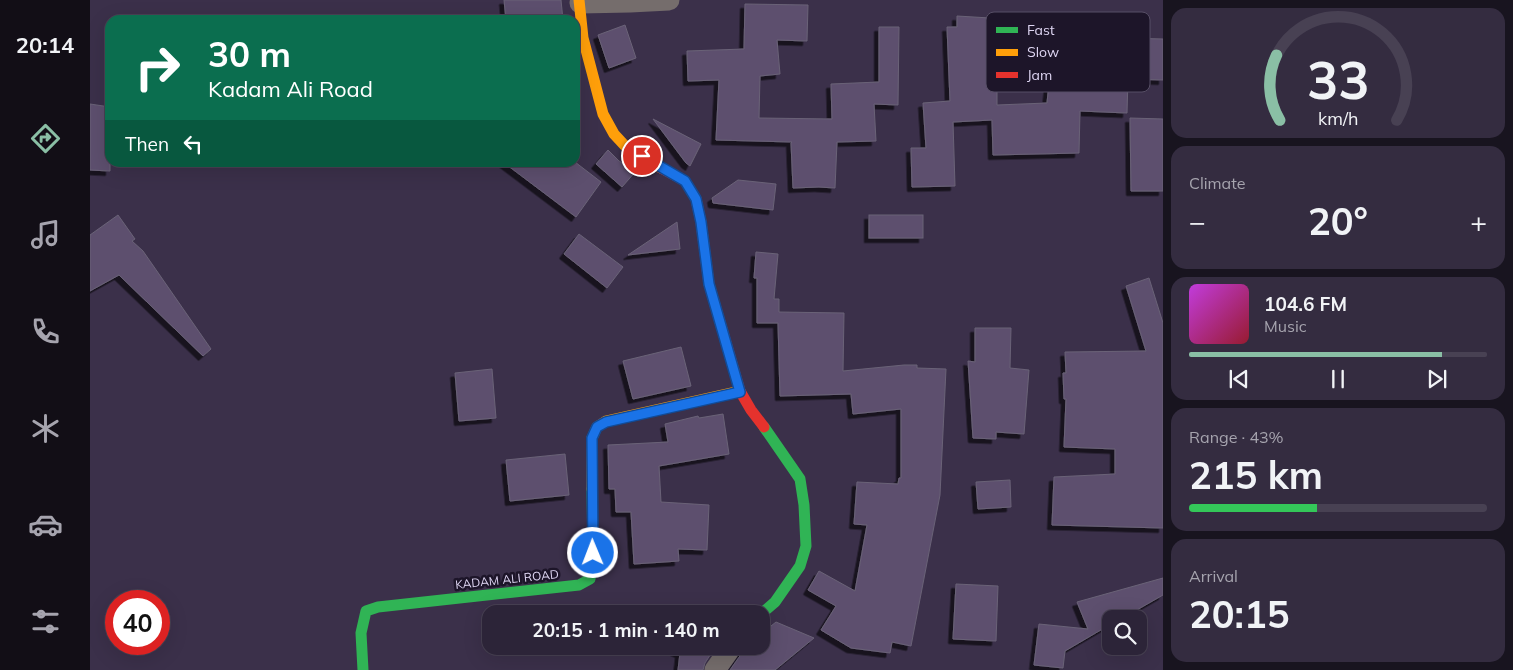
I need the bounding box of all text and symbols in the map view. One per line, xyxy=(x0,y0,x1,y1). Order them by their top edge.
legend xyxy=(986,12,1150,92)
text: Fast xyxy=(1027,21,1055,39)
text: 20:14 xyxy=(16,31,74,59)
text: 30 m xyxy=(208,32,291,76)
icon: right xyxy=(125,35,190,100)
text: Slow xyxy=(1027,43,1059,61)
text: 33 xyxy=(1307,47,1369,112)
text: Jam xyxy=(1027,66,1052,84)
text: Kadam Ali Road xyxy=(208,75,373,103)
text: km/h xyxy=(1318,107,1358,129)
icon: directions xyxy=(28,121,63,156)
icon: left xyxy=(179,130,207,158)
text: Then xyxy=(125,132,169,156)
pin xyxy=(621,135,663,177)
icon: arrive xyxy=(628,142,656,170)
text: Climate xyxy=(1189,173,1245,193)
text: 20° xyxy=(1308,197,1368,245)
text: − xyxy=(1189,204,1206,239)
text: + xyxy=(1470,204,1487,239)
icon: music xyxy=(28,217,63,252)
text: 104.6 FM xyxy=(1264,292,1347,316)
icon: phone xyxy=(28,314,63,349)
text: Music xyxy=(1264,316,1307,336)
icon: previous xyxy=(1225,365,1253,393)
icon: pause xyxy=(1324,365,1352,393)
icon: next xyxy=(1423,365,1451,393)
icon: climate xyxy=(28,411,63,446)
text: Range · 43% xyxy=(1189,427,1284,447)
text: 215 km xyxy=(1189,451,1323,499)
icon: car xyxy=(28,507,63,542)
position arrow xyxy=(566,526,618,578)
street label: KADAM ALI ROAD xyxy=(455,566,559,592)
text: Arrival xyxy=(1189,566,1238,586)
speed limit sign: 40 xyxy=(105,590,170,655)
text: 20:15 xyxy=(1189,590,1290,638)
icon: filters xyxy=(28,604,63,639)
map controls xyxy=(1102,610,1147,655)
button: search xyxy=(1102,610,1147,655)
text: 20:15 · 1 min · 140 m xyxy=(532,618,720,642)

